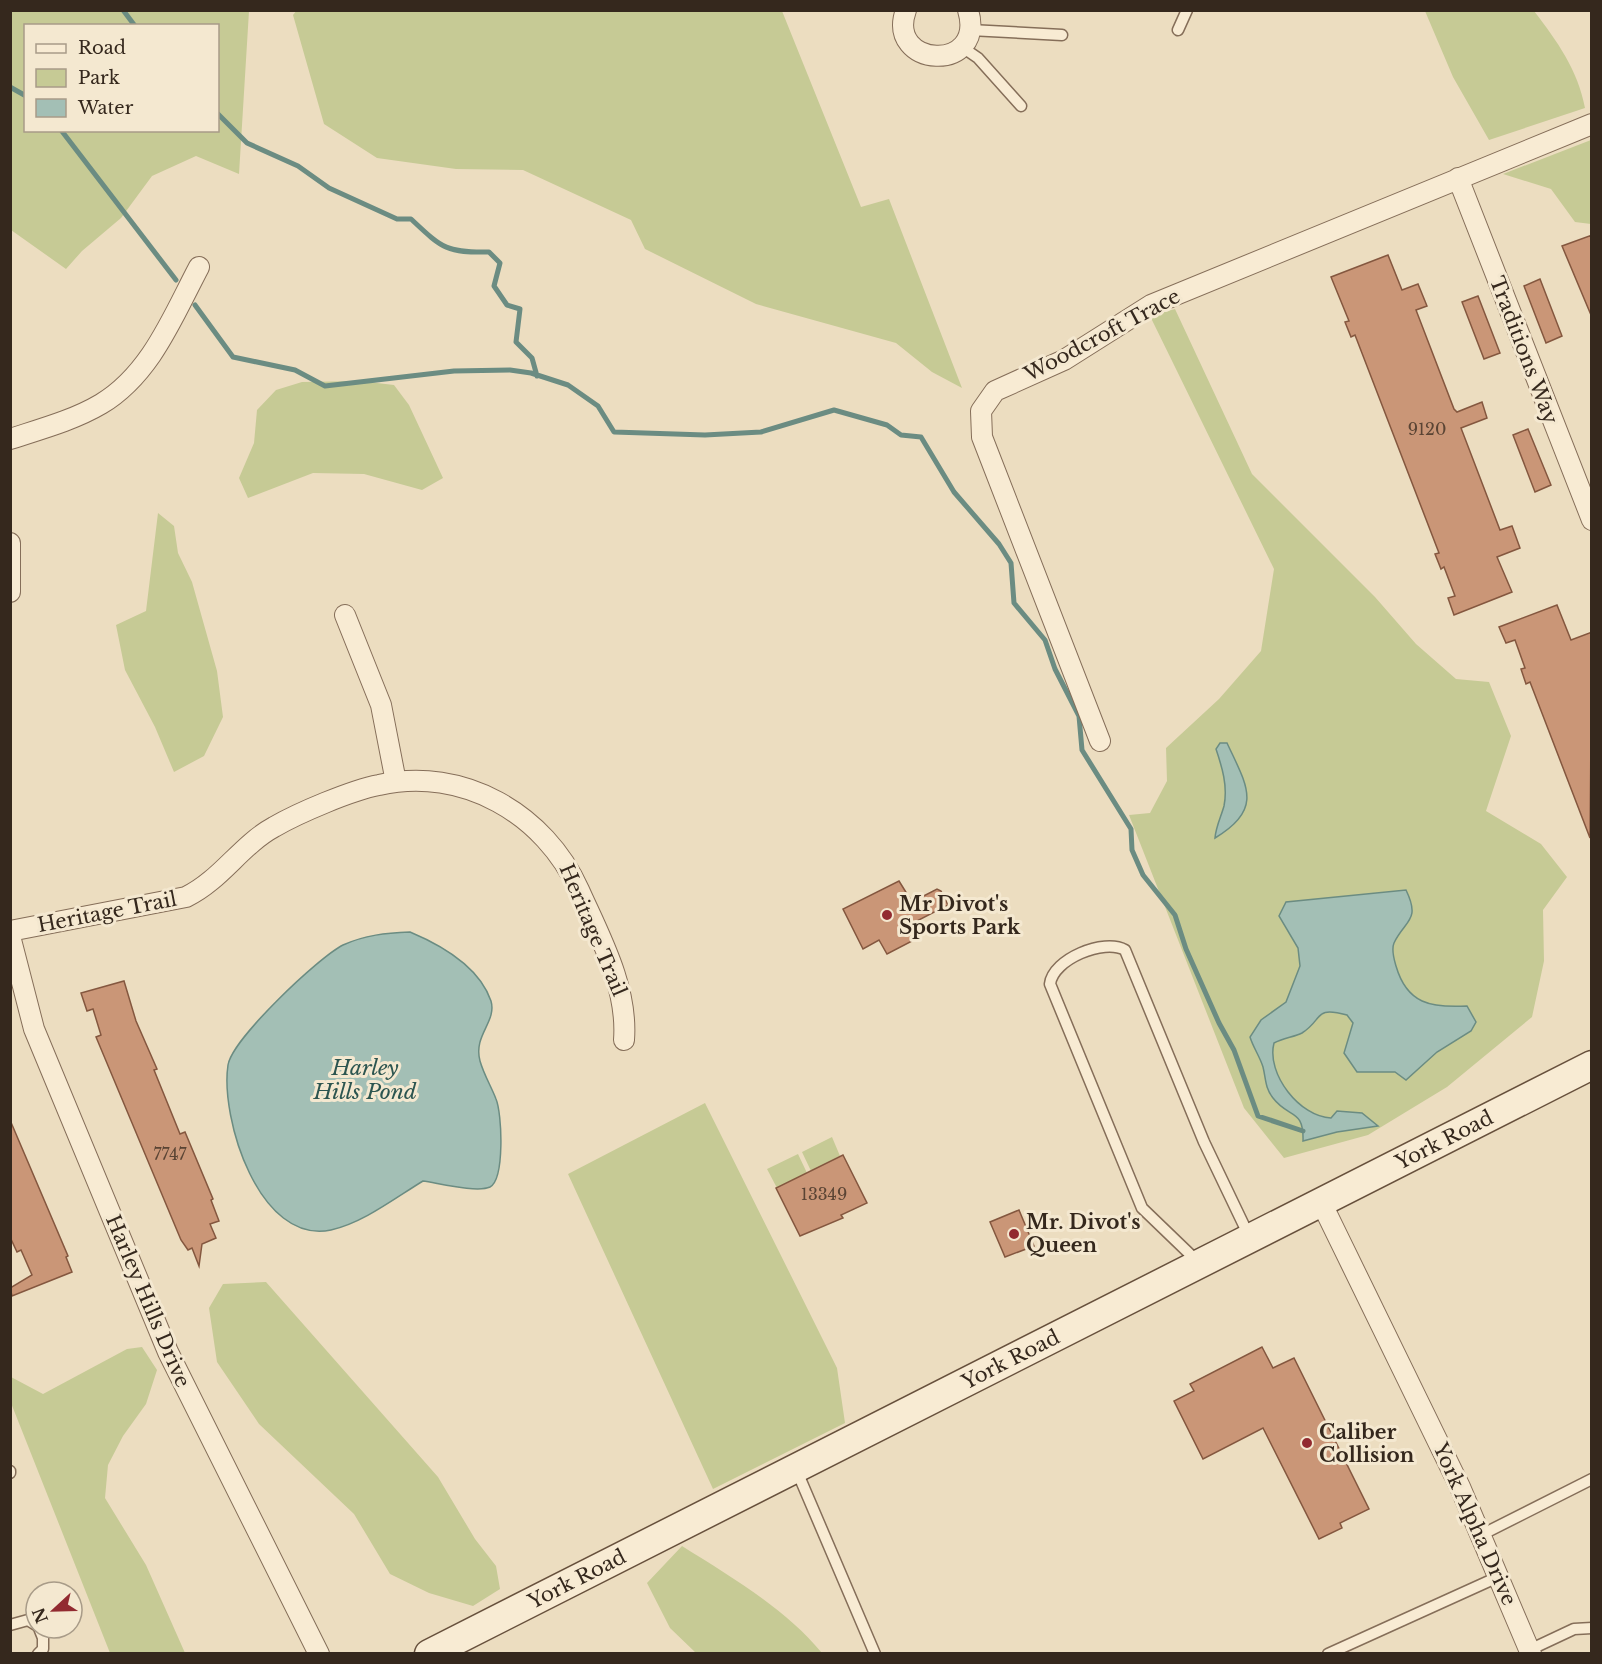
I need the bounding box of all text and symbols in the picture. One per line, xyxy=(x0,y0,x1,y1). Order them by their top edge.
legend xyxy=(24,24,219,132)
text: Road xyxy=(78,37,126,59)
text: Park xyxy=(78,67,120,89)
text: Water xyxy=(77,97,134,119)
street label: Traditions Way xyxy=(1485,273,1563,427)
street label: Woodcroft Trace xyxy=(1019,284,1184,387)
house number: 9120 xyxy=(1408,419,1446,439)
street label: Heritage Trail xyxy=(554,860,632,1000)
street label: Heritage Trail xyxy=(35,887,179,937)
place label: Mr Divot's Sports Park xyxy=(899,892,1021,939)
marker: Mr Divot's Sports Park xyxy=(880,908,894,922)
water label: Harley Hills Pond xyxy=(312,1055,417,1105)
street label: York Road xyxy=(1390,1105,1497,1175)
house number: 7747 xyxy=(153,1144,188,1164)
house number: 13349 xyxy=(801,1184,847,1204)
place label: Mr. Divot's Queen xyxy=(1026,1210,1140,1257)
street label: Harley Hills Drive xyxy=(101,1211,195,1391)
marker: Mr. Divot's Queen xyxy=(1007,1227,1021,1241)
street label: York Road xyxy=(957,1325,1064,1395)
place label: Caliber Collision xyxy=(1319,1420,1415,1467)
marker: Caliber Collision xyxy=(1300,1436,1314,1450)
street label: York Alpha Drive xyxy=(1428,1438,1522,1609)
street label: York Road xyxy=(523,1544,630,1614)
north arrow xyxy=(24,1580,84,1640)
text: N xyxy=(28,1605,52,1626)

